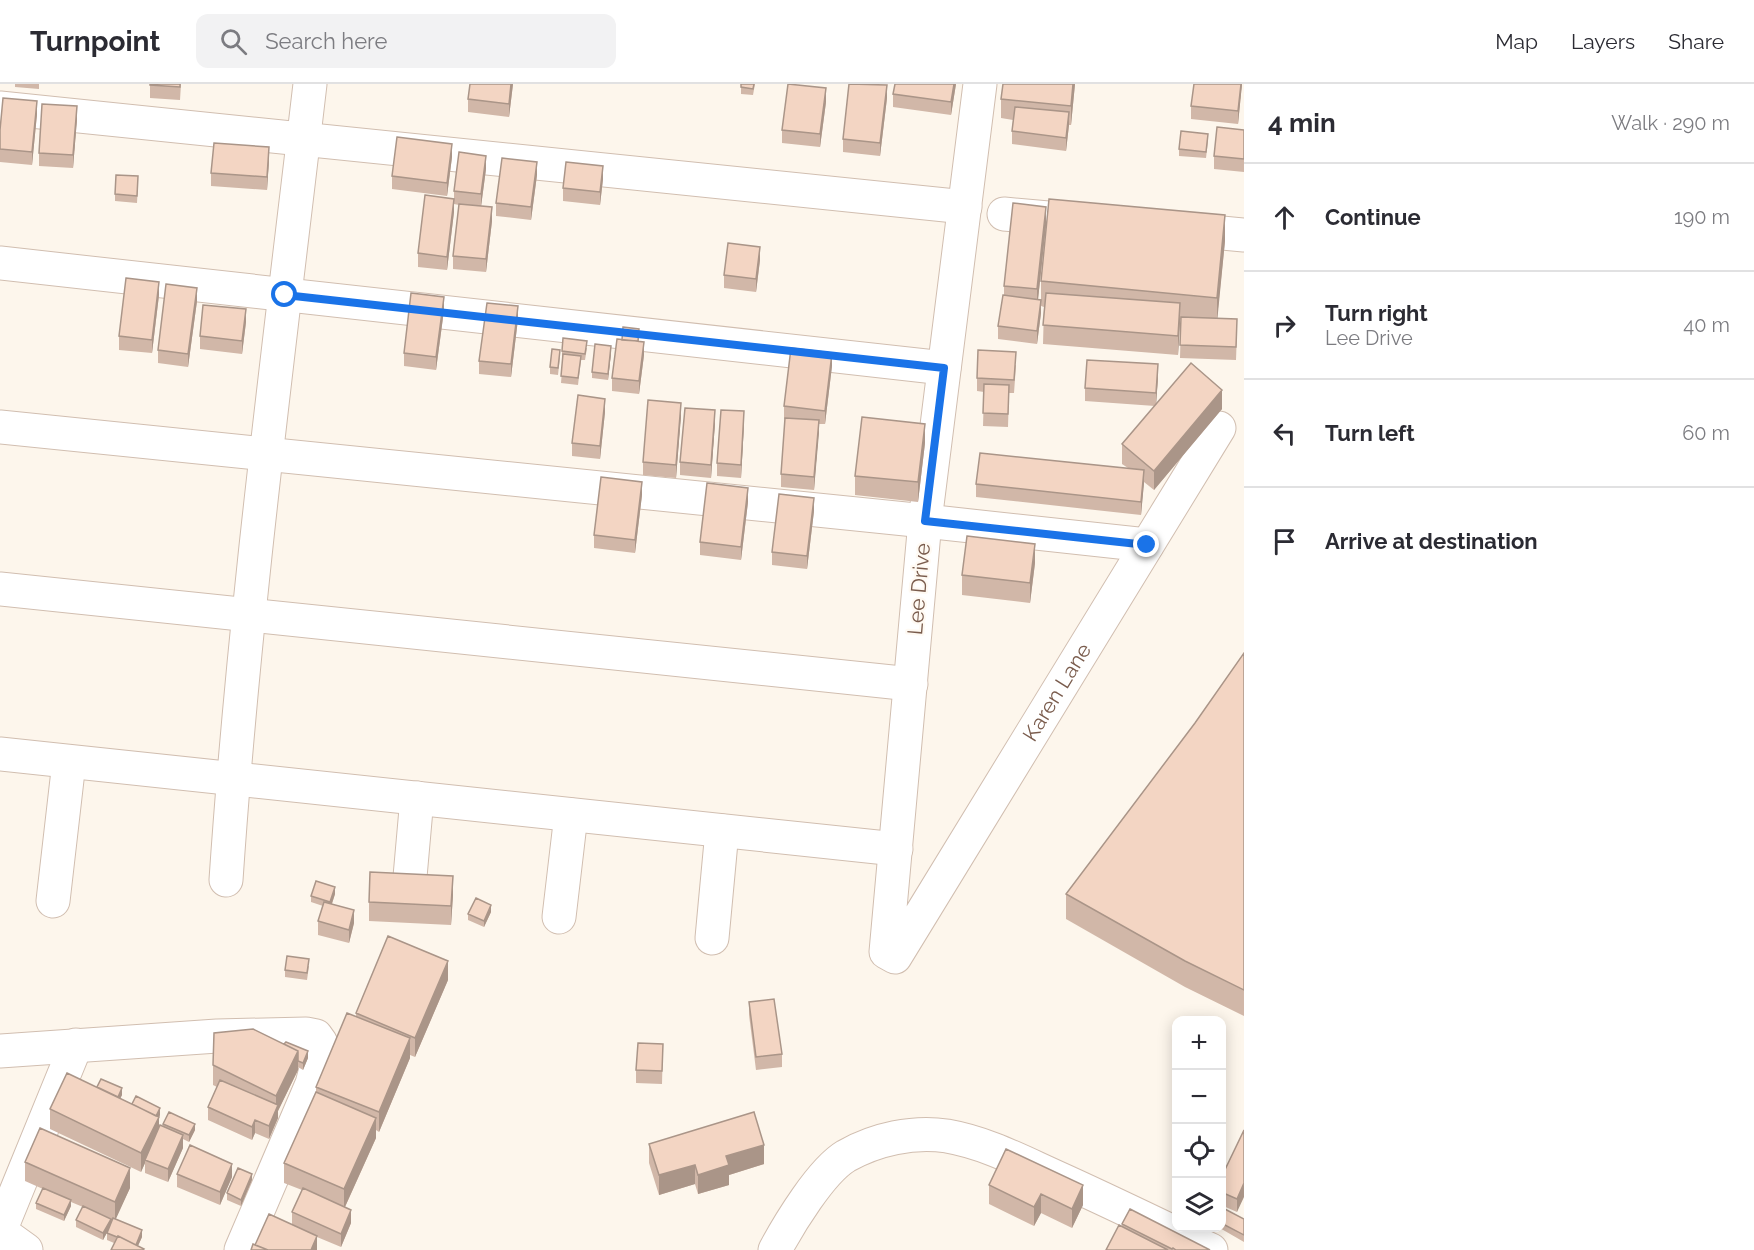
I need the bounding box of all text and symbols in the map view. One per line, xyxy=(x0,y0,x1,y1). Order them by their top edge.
search box xyxy=(196,14,616,68)
text: Turnpoint xyxy=(30,25,160,58)
icon: search xyxy=(217,25,250,58)
text: Search here xyxy=(265,28,387,54)
text: Map xyxy=(1495,29,1538,54)
text: Layers xyxy=(1571,29,1635,54)
text: Share xyxy=(1668,29,1724,54)
text: 4 min xyxy=(1268,108,1336,138)
text: Walk · 290 m xyxy=(1611,111,1730,135)
icon: ahead xyxy=(1268,201,1301,234)
text: Continue xyxy=(1325,204,1421,230)
text: 190 m xyxy=(1674,205,1730,229)
route start xyxy=(271,281,297,307)
text: Turn right xyxy=(1325,300,1428,326)
icon: right xyxy=(1268,309,1301,342)
text: 40 m xyxy=(1683,313,1730,337)
text: Lee Drive xyxy=(1325,326,1413,350)
icon: left xyxy=(1268,417,1301,450)
text: Turn left xyxy=(1325,420,1415,446)
text: 60 m xyxy=(1682,421,1730,445)
icon: arrive xyxy=(1268,525,1301,558)
text: Arrive at destination xyxy=(1325,528,1538,554)
route end xyxy=(1133,531,1159,557)
street label: Lee Drive xyxy=(902,542,935,636)
street label: Karen Lane xyxy=(1017,638,1096,745)
map controls xyxy=(1172,1016,1226,1232)
button: + xyxy=(1172,1016,1226,1070)
button: − xyxy=(1172,1070,1226,1124)
button: locate xyxy=(1172,1124,1226,1178)
button: layers xyxy=(1172,1178,1226,1232)

